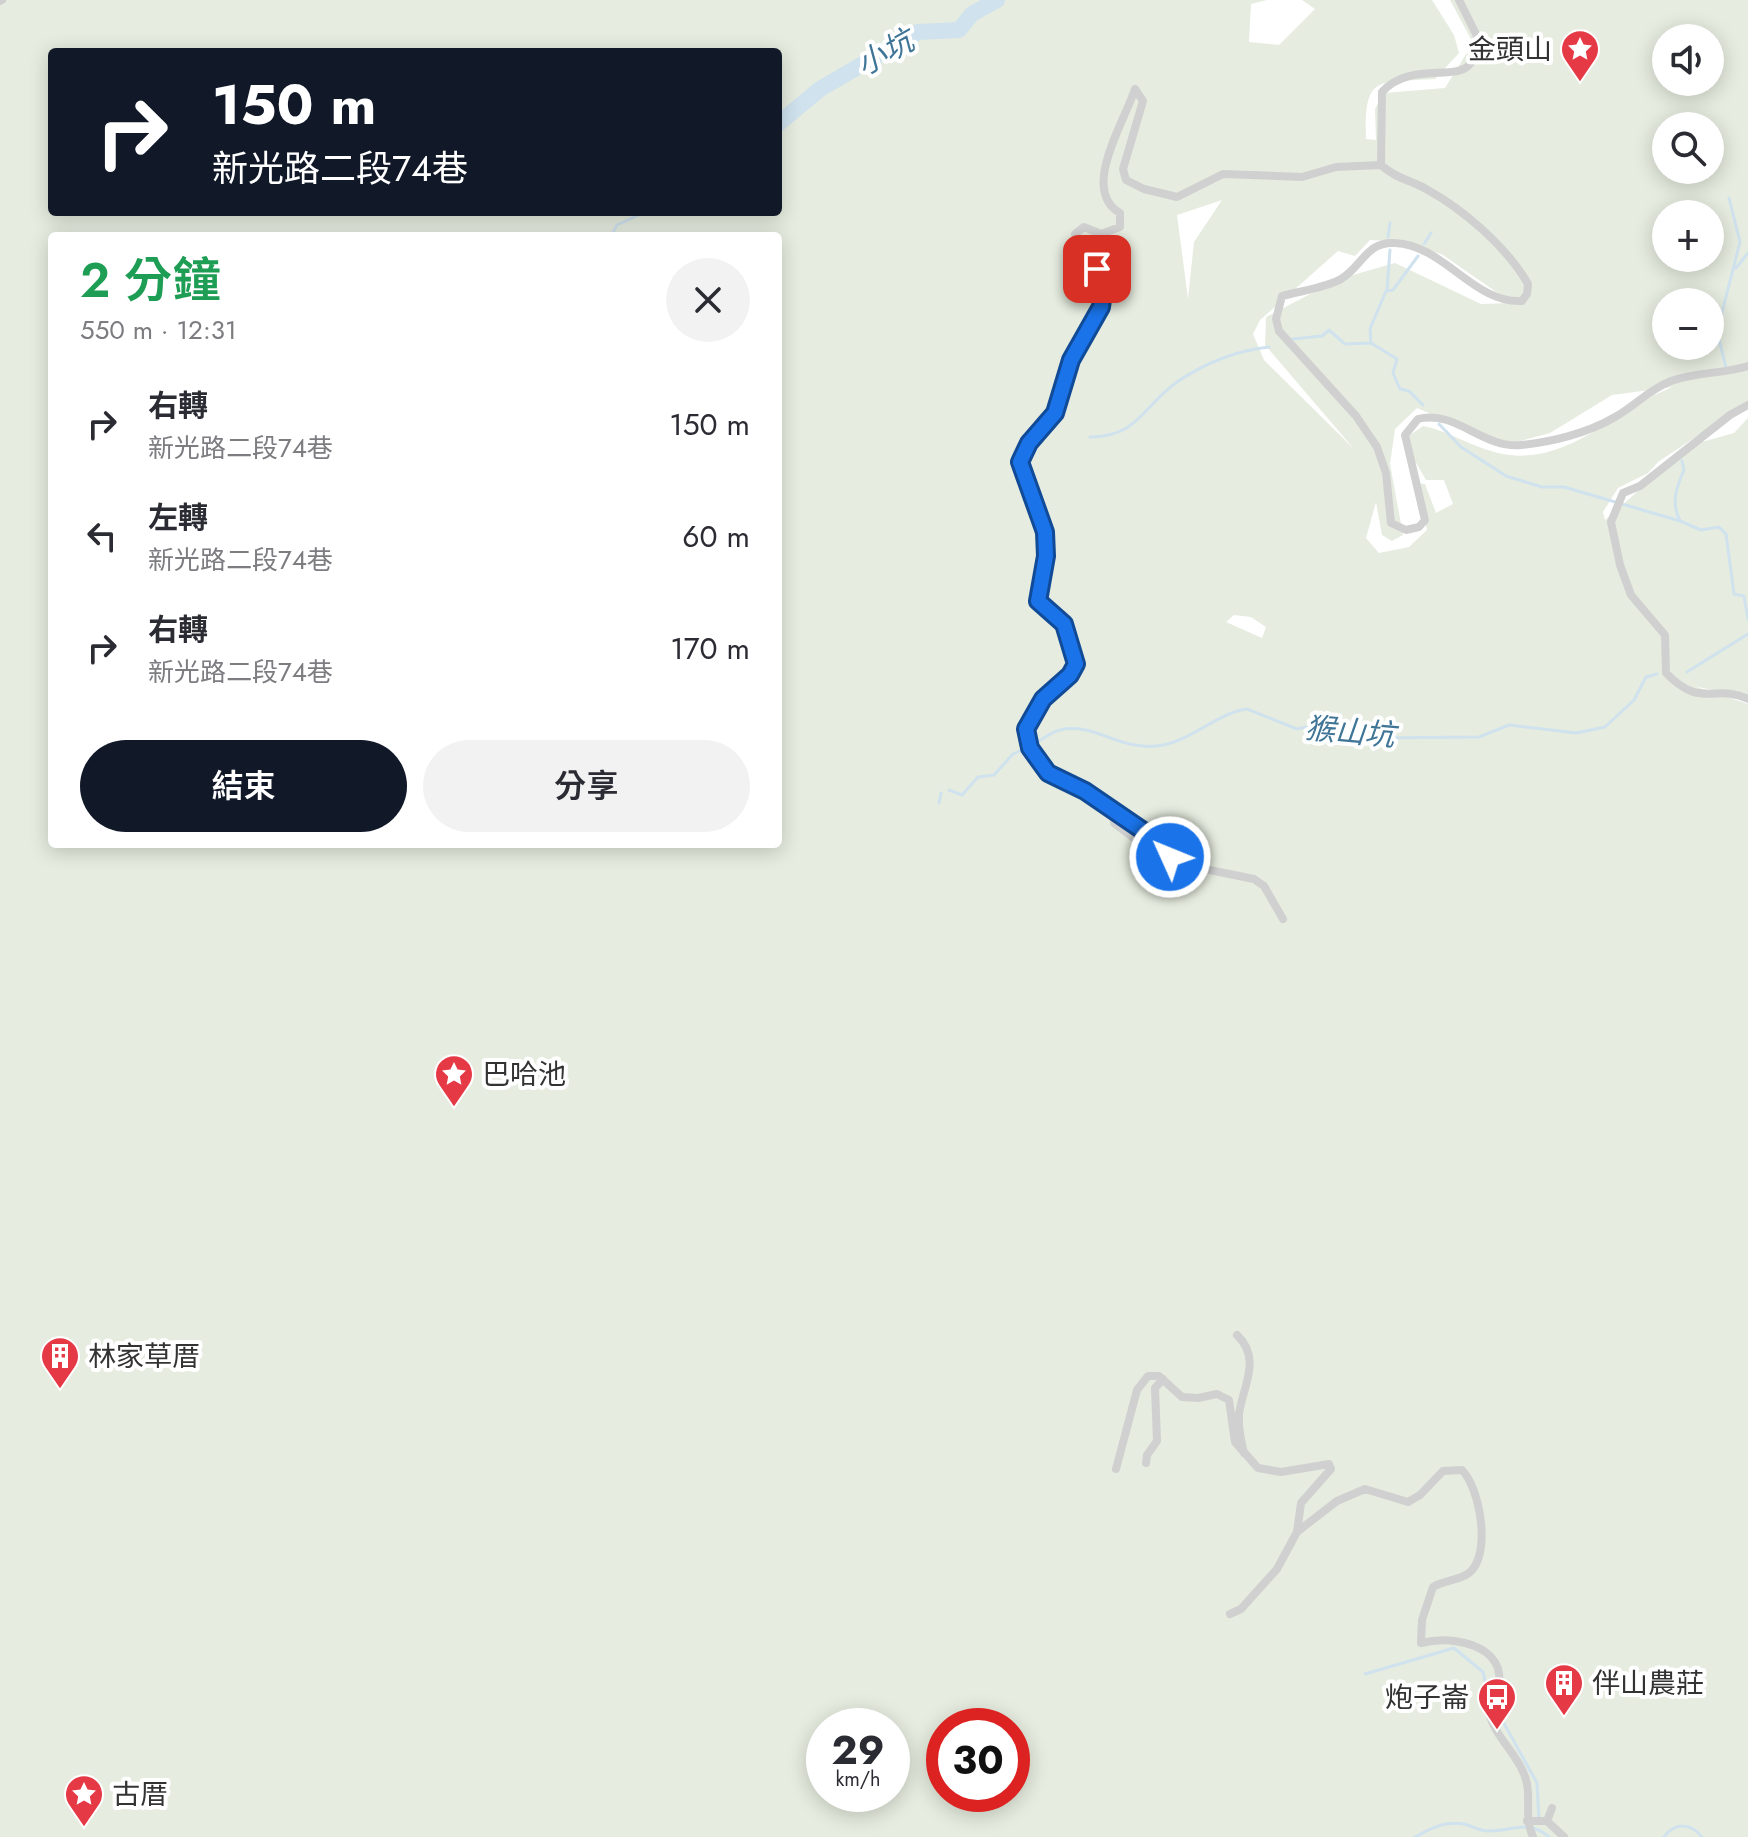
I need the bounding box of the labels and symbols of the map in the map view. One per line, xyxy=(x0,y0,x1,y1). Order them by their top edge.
water label: 小坑 xyxy=(848,17,925,86)
place icon: 金頭山 xyxy=(1559,28,1601,83)
place label: 金頭山 xyxy=(1468,29,1552,70)
pin xyxy=(1063,235,1131,303)
water label: 猴山坑 xyxy=(1303,706,1401,757)
position arrow xyxy=(1128,815,1212,899)
place icon: 巴哈池 xyxy=(433,1053,475,1108)
place label: 巴哈池 xyxy=(482,1054,566,1095)
building icon: 林家草厝 xyxy=(39,1335,81,1390)
place label: 林家草厝 xyxy=(88,1336,200,1377)
building icon: 伴山農莊 xyxy=(1543,1662,1585,1717)
place label: 伴山農莊 xyxy=(1592,1663,1704,1704)
bus stop icon: 炮子崙 xyxy=(1476,1676,1518,1731)
place label: 炮子崙 xyxy=(1385,1677,1469,1718)
speed limit sign: 30 xyxy=(926,1708,1030,1812)
place icon: 古厝 xyxy=(63,1773,105,1828)
place label: 古厝 xyxy=(112,1774,168,1815)

